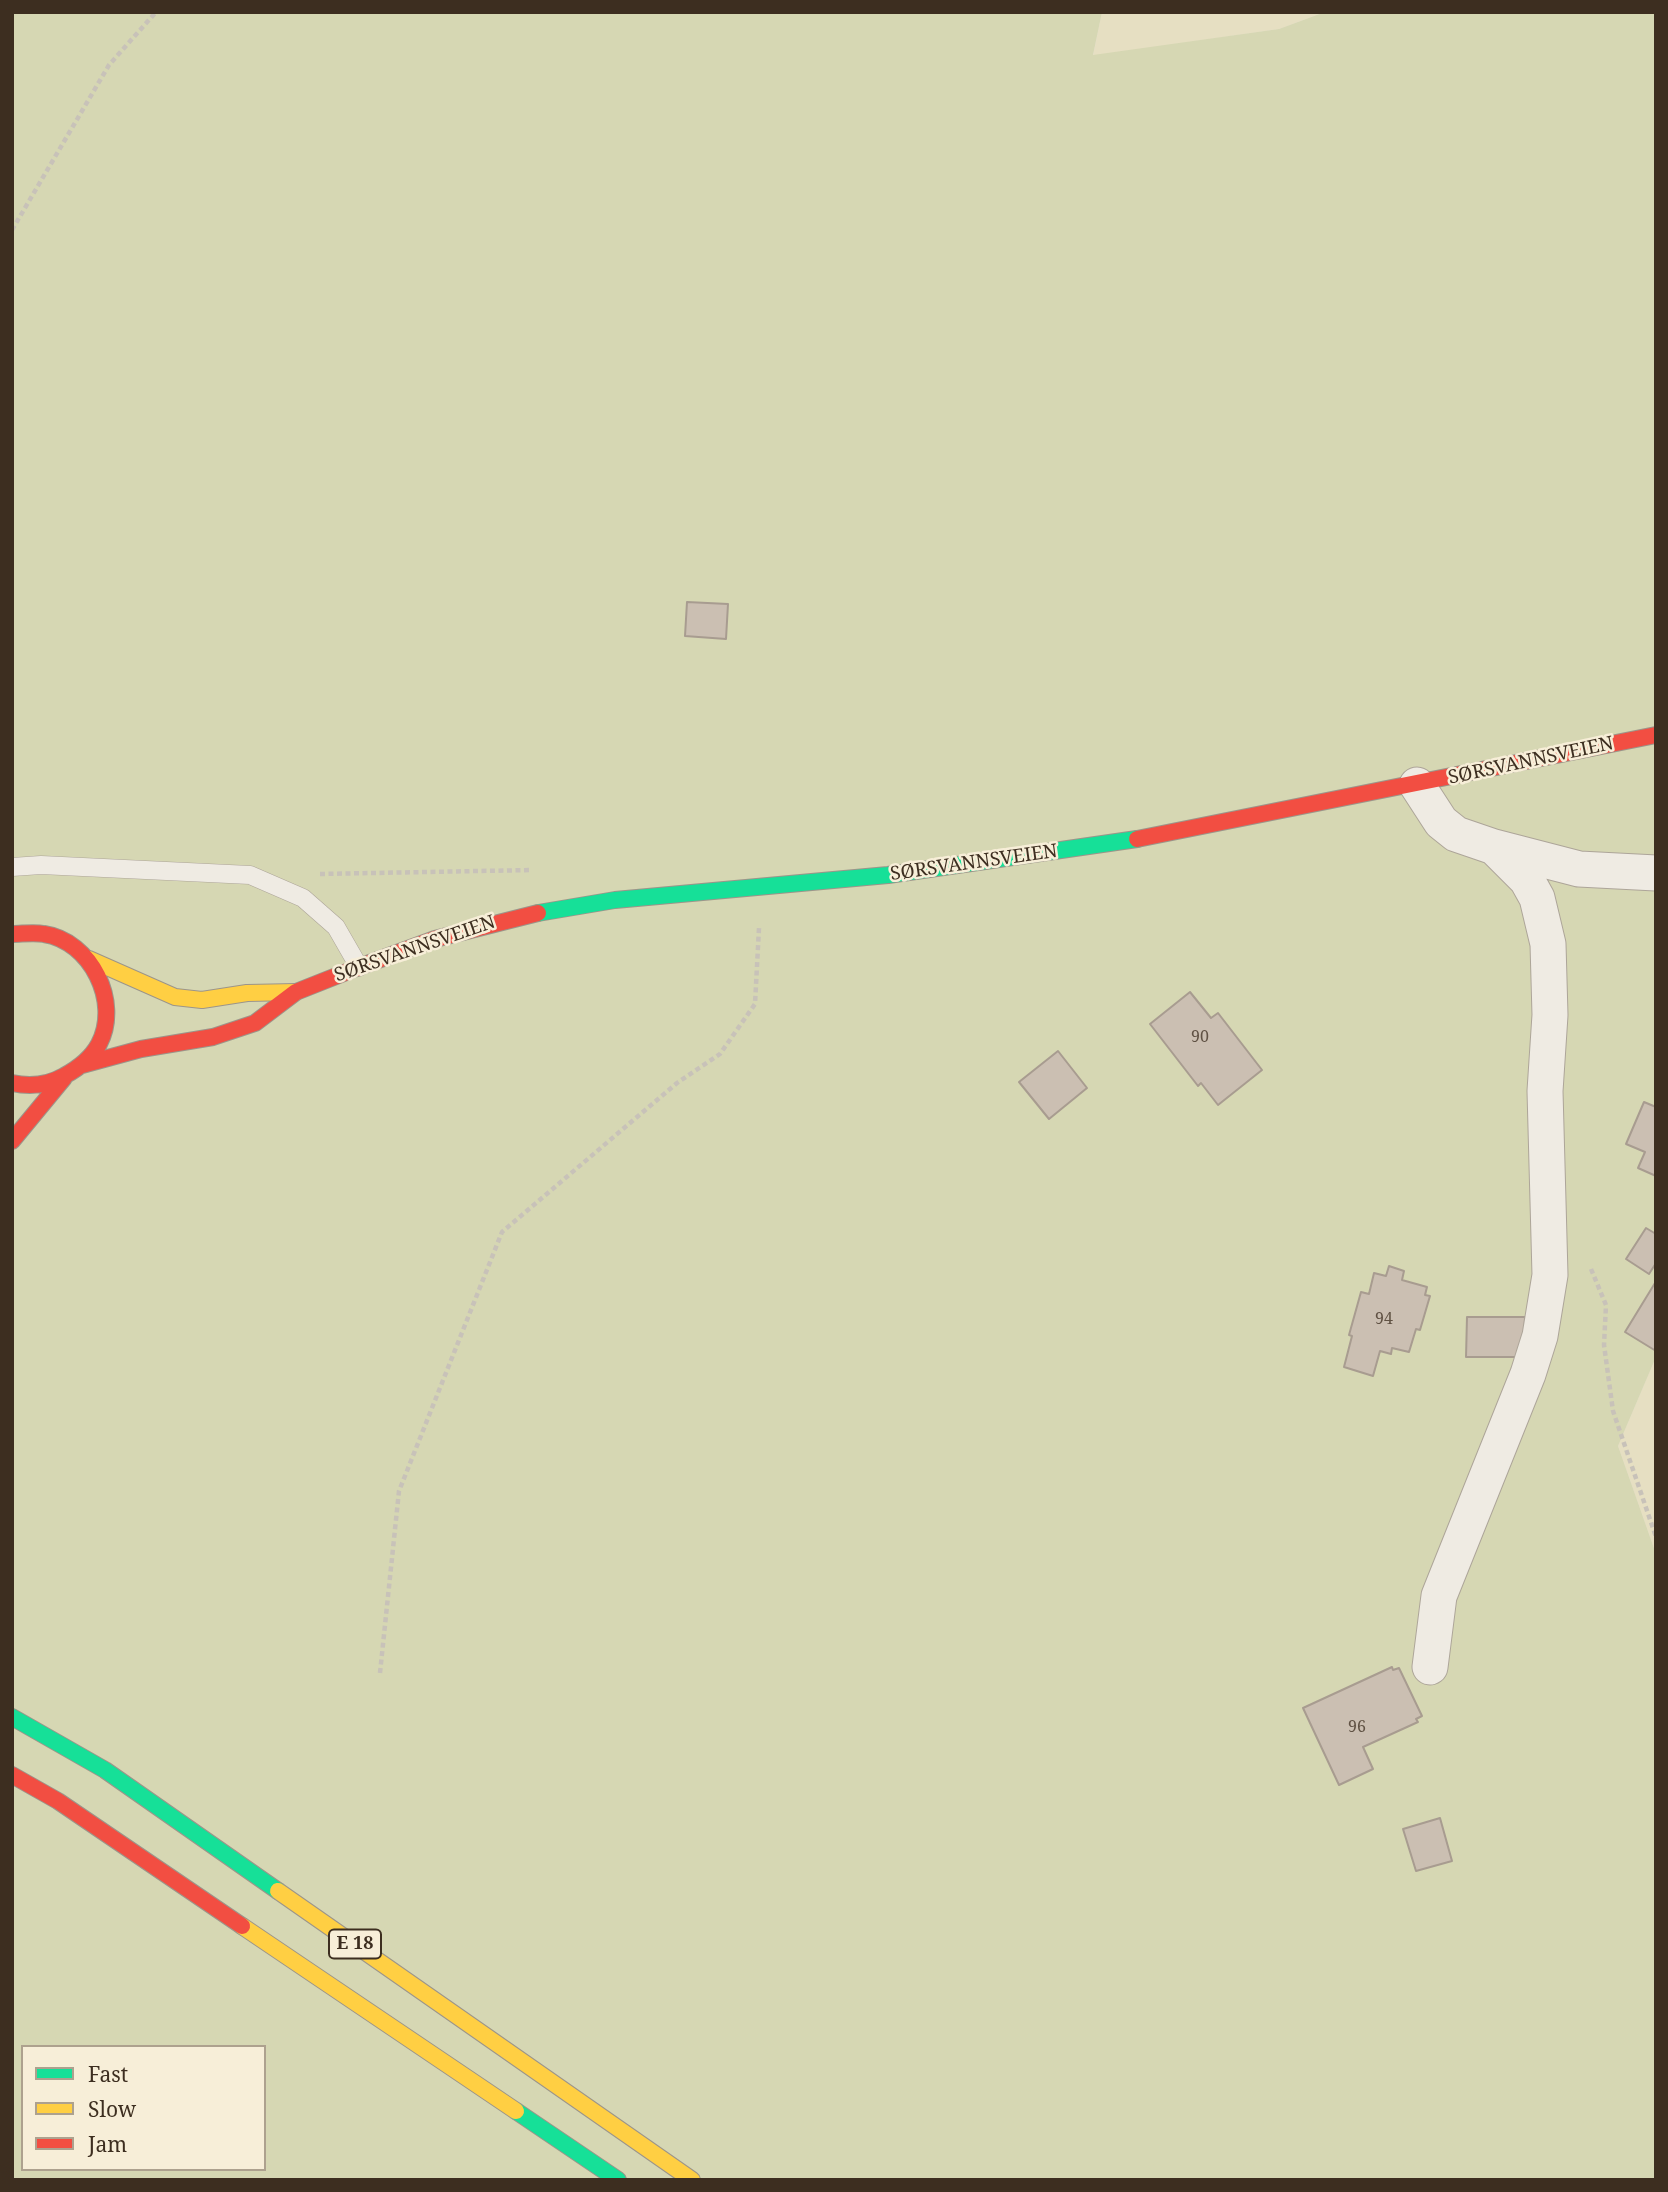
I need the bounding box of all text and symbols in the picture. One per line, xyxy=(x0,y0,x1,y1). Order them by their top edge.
street label: SØRSVANNSVEIEN xyxy=(1446,732,1616,790)
street label: SØRSVANNSVEIEN xyxy=(889,840,1059,886)
street label: SØRSVANNSVEIEN xyxy=(332,911,498,987)
house number: 90 xyxy=(1191,1027,1209,1047)
house number: 94 xyxy=(1375,1309,1393,1329)
house number: 96 xyxy=(1348,1717,1366,1737)
road number: E 18 xyxy=(329,1930,381,1958)
legend xyxy=(21,2045,266,2171)
text: Fast xyxy=(88,2060,128,2088)
text: Slow xyxy=(88,2095,136,2123)
text: Jam xyxy=(88,2130,127,2158)

